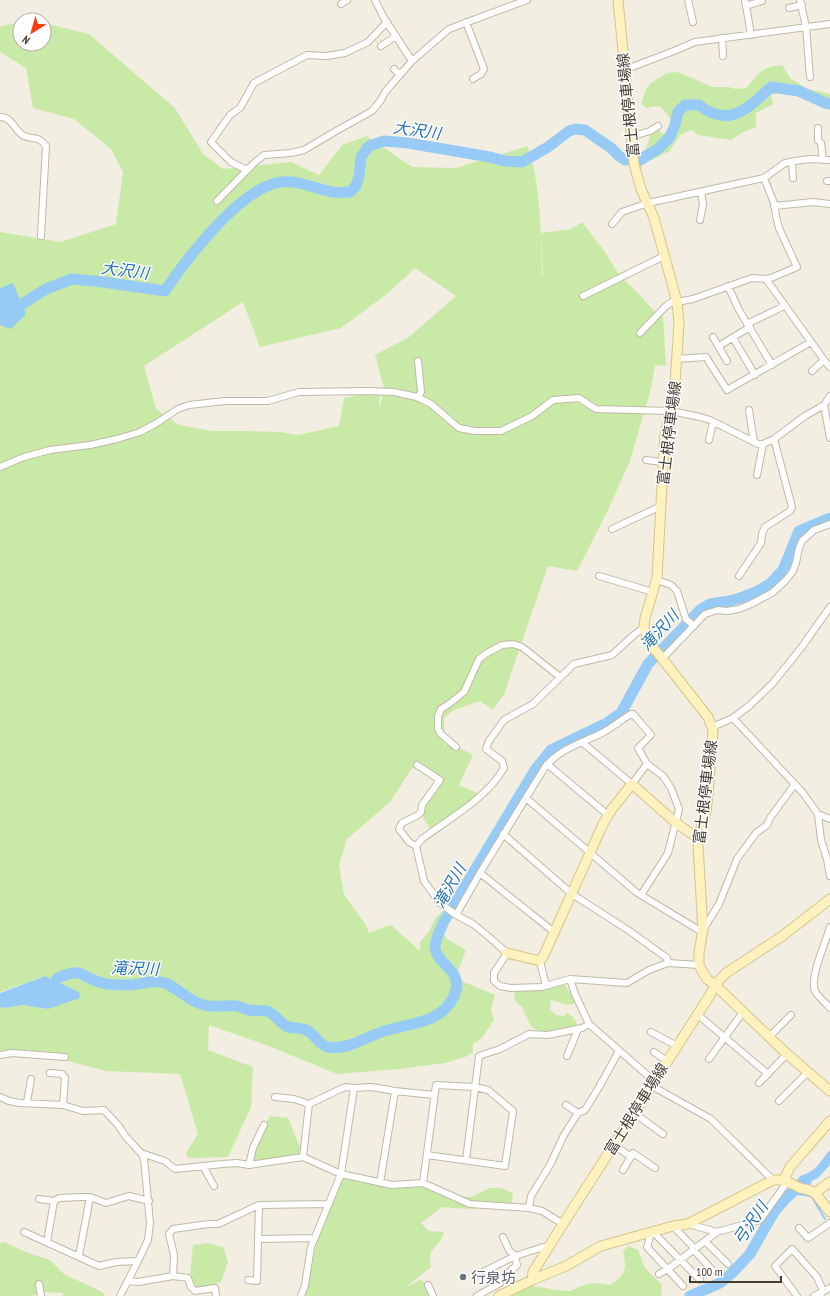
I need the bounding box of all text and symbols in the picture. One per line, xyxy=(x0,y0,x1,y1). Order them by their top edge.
north arrow xyxy=(12,12,52,52)
text: N xyxy=(19,33,33,47)
street label: 富士根停車場線 xyxy=(613,52,643,158)
water label: 大沢川 xyxy=(392,117,444,144)
water label: 大沢川 xyxy=(100,257,152,283)
street label: 富士根停車場線 xyxy=(653,380,685,486)
water label: 滝沢川 xyxy=(635,604,684,654)
street label: 富士根停車場線 xyxy=(689,739,721,845)
water label: 滝沢川 xyxy=(428,858,471,912)
water label: 滝沢川 xyxy=(111,957,161,979)
street label: 富士根停車場線 xyxy=(600,1059,672,1159)
water label: 弓沢川 xyxy=(728,1196,773,1248)
scale bar xyxy=(690,1258,781,1284)
text: 100 m xyxy=(696,1264,723,1279)
place label: 行泉坊 xyxy=(471,1268,516,1287)
marker: 行泉坊 xyxy=(458,1272,468,1282)

